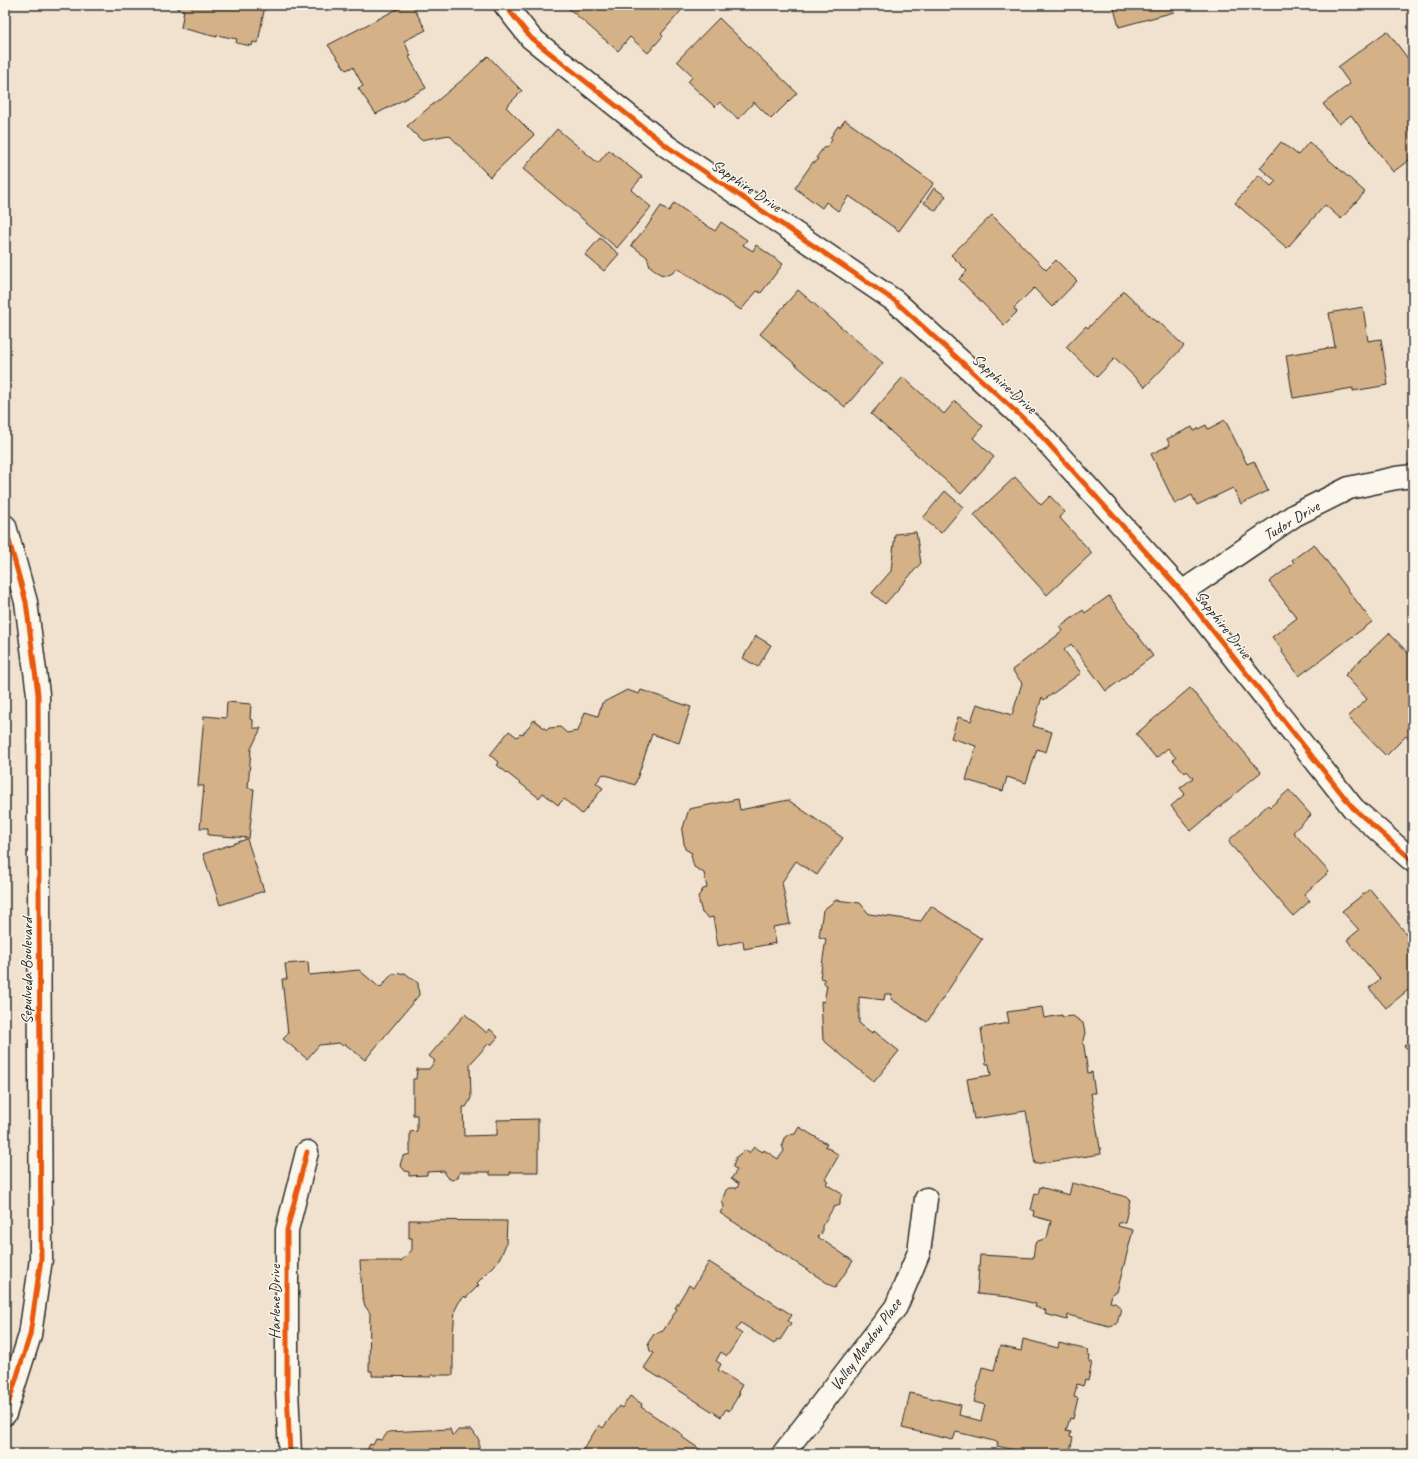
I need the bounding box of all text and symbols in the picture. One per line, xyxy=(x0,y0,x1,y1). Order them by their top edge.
street label: Sapphire Drive xyxy=(708,155,787,218)
street label: Sapphire Drive xyxy=(968,349,1042,419)
street label: Tudor Drive xyxy=(1260,495,1325,545)
street label: Sapphire Drive xyxy=(1191,587,1257,664)
street label: Sepulveda Boulevard xyxy=(17,915,37,1024)
street label: Harlene Drive xyxy=(265,1263,285,1339)
street label: Valley Meadow Place xyxy=(826,1293,907,1395)

